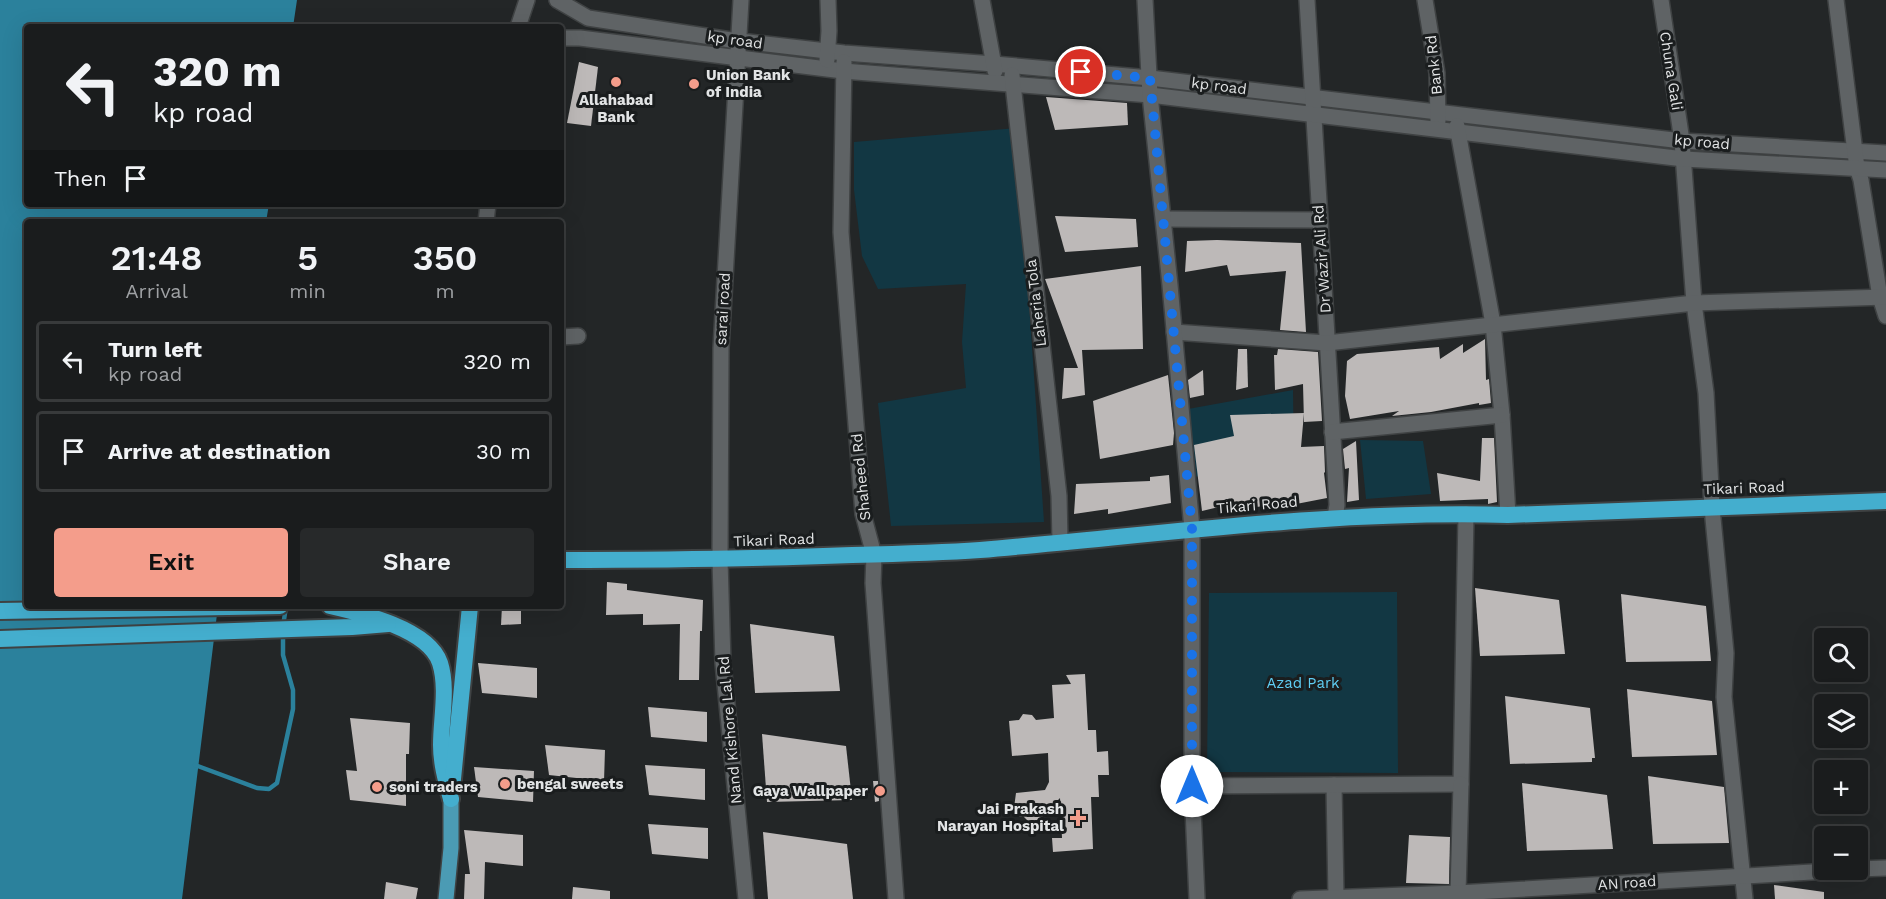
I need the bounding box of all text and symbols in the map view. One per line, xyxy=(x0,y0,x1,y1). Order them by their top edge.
street label: kp road xyxy=(706,27,764,53)
street label: Chuna Gali xyxy=(1656,30,1686,112)
street label: Bank Rd xyxy=(1422,34,1446,96)
pin xyxy=(1055,46,1106,97)
text: 320 m xyxy=(153,47,282,96)
icon: left xyxy=(54,48,132,126)
icon: arrive xyxy=(1064,55,1097,88)
place label: Union Bank of India xyxy=(706,66,791,101)
street label: kp road xyxy=(1190,74,1248,98)
marker: Allahabad Bank xyxy=(609,75,623,89)
marker: Union Bank of India xyxy=(687,77,701,91)
place label: Allahabad Bank xyxy=(579,91,653,126)
text: kp road xyxy=(153,97,253,129)
street label: kp road xyxy=(1673,131,1731,153)
icon: arrive xyxy=(119,162,152,195)
text: Then xyxy=(54,166,107,191)
street label: Dr Wazir Ali Rd xyxy=(1309,204,1335,314)
text: 21:48 xyxy=(110,237,203,279)
text: 5 xyxy=(297,237,318,279)
text: 350 xyxy=(412,237,478,279)
street label: Laheria Tola xyxy=(1022,258,1050,348)
street label: sarai road xyxy=(712,272,734,346)
text: Arrival xyxy=(125,279,188,303)
text: min xyxy=(289,279,326,303)
text: m xyxy=(435,279,455,303)
text: Turn left xyxy=(108,337,202,362)
icon: left xyxy=(57,345,90,378)
text: 320 m xyxy=(463,349,531,374)
text: kp road xyxy=(108,362,182,386)
street label: Shaheed Rd xyxy=(847,432,875,522)
icon: arrive xyxy=(57,435,90,468)
text: Arrive at destination xyxy=(108,439,331,464)
text: 30 m xyxy=(476,439,531,464)
street label: Tikari Road xyxy=(1703,478,1785,498)
street label: Tikari Road xyxy=(1216,492,1298,518)
button: Exit xyxy=(54,528,288,597)
button: Share xyxy=(300,528,534,597)
street label: Tikari Road xyxy=(733,530,815,550)
map controls xyxy=(1814,628,1868,880)
button: search xyxy=(1814,628,1868,682)
street label: Nand Kishore Lal Rd xyxy=(715,655,745,805)
park label: Azad Park xyxy=(1266,674,1340,692)
button: layers xyxy=(1814,694,1868,748)
position arrow xyxy=(1160,754,1224,818)
button: + xyxy=(1814,760,1868,814)
place label: bengal sweets xyxy=(517,775,623,793)
marker: bengal sweets xyxy=(498,777,512,791)
place label: soni traders xyxy=(389,778,478,796)
marker: soni traders xyxy=(370,780,384,794)
place label: Gaya Wallpaper xyxy=(753,782,869,800)
marker: Gaya Wallpaper xyxy=(873,784,887,798)
place label: Jai Prakash Narayan Hospital xyxy=(937,800,1064,835)
marker: Jai Prakash Narayan Hospital xyxy=(1069,809,1087,827)
button: − xyxy=(1814,826,1868,880)
street label: AN road xyxy=(1597,872,1657,894)

